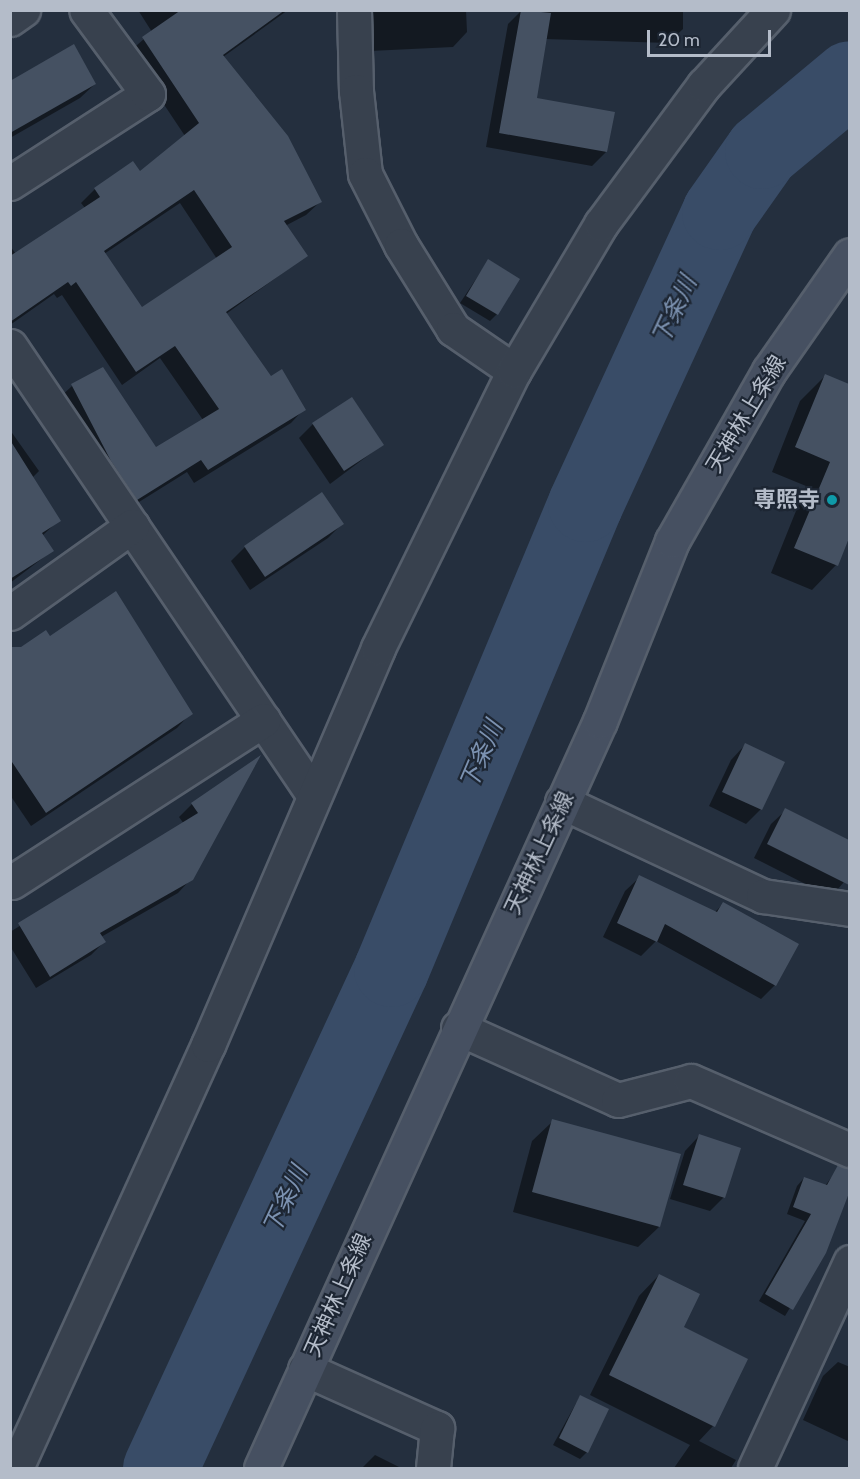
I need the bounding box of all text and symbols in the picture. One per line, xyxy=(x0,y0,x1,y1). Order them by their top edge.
scale bar xyxy=(650,18,774,56)
text: 20 m xyxy=(658,29,700,51)
water label: 下条川 xyxy=(646,271,702,349)
street label: 天神林上条線 xyxy=(701,351,791,477)
place label: 専照寺 xyxy=(754,487,820,513)
marker: 専照寺 xyxy=(825,493,839,507)
water label: 下条川 xyxy=(454,716,508,794)
street label: 天神林上条線 xyxy=(499,788,579,918)
water label: 下条川 xyxy=(257,1161,313,1239)
street label: 天神林上条線 xyxy=(299,1229,377,1361)

